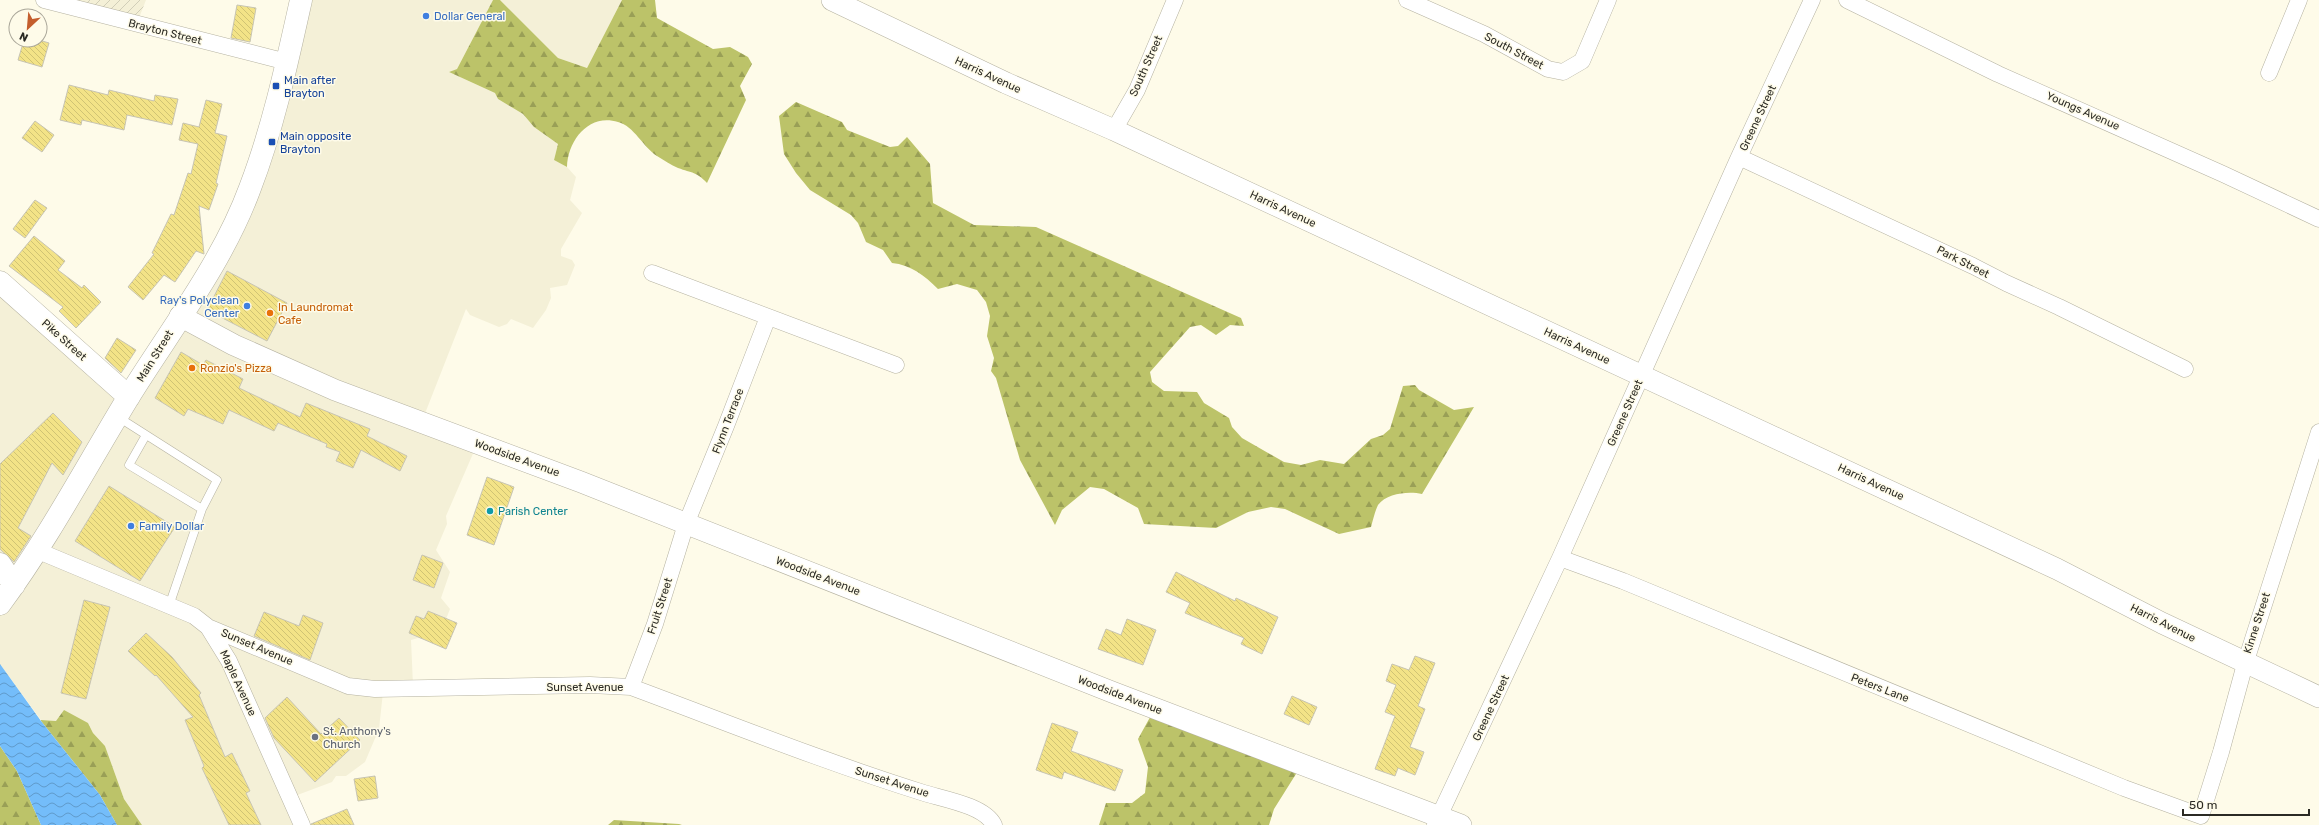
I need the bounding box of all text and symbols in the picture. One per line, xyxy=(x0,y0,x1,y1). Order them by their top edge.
north arrow xyxy=(8,8,48,48)
place label: Dollar General xyxy=(434,10,505,23)
marker: Dollar General xyxy=(421,11,431,21)
street label: Brayton Street xyxy=(127,17,204,48)
text: N xyxy=(17,29,30,44)
street label: South Street xyxy=(1482,30,1546,72)
street label: South Street xyxy=(1127,33,1165,98)
street label: Harris Avenue xyxy=(953,54,1023,96)
place label: Main after Brayton xyxy=(284,74,337,100)
marker: Main after Brayton xyxy=(271,81,281,91)
street label: Greene Street xyxy=(1737,82,1779,153)
street label: Youngs Avenue xyxy=(2044,89,2122,133)
place label: Main opposite Brayton xyxy=(280,130,351,156)
marker: Main opposite Brayton xyxy=(267,137,277,147)
street label: Harris Avenue xyxy=(1248,188,1318,230)
street label: Park Street xyxy=(1935,243,1992,281)
place label: Ray's Polyclean Center xyxy=(160,294,240,320)
marker: Ray's Polyclean Center xyxy=(242,301,252,311)
place label: In Laundromat Cafe xyxy=(278,301,354,327)
marker: In Laundromat Cafe xyxy=(265,308,275,318)
street label: Pike Street xyxy=(39,317,90,364)
street label: Harris Avenue xyxy=(1542,325,1612,367)
street label: Main Street xyxy=(134,327,176,384)
place label: Ronzio's Pizza xyxy=(200,362,272,375)
marker: Ronzio's Pizza xyxy=(187,363,197,373)
street label: Greene Street xyxy=(1605,377,1646,448)
street label: Flynn Terrace xyxy=(710,386,746,456)
street label: Woodside Avenue xyxy=(473,437,561,479)
street label: Harris Avenue xyxy=(1836,461,1906,503)
place label: Parish Center xyxy=(498,505,568,518)
marker: Parish Center xyxy=(485,506,495,516)
place label: Family Dollar xyxy=(139,520,205,533)
marker: Family Dollar xyxy=(126,521,136,531)
street label: Woodside Avenue xyxy=(774,554,862,598)
street label: Fruit Street xyxy=(645,575,675,636)
street label: Kinne Street xyxy=(2241,590,2273,655)
street label: Harris Avenue xyxy=(2128,601,2198,645)
street label: Sunset Avenue xyxy=(219,626,295,668)
street label: Maple Avenue xyxy=(217,648,259,718)
street label: Peters Lane xyxy=(1849,671,1911,705)
street label: Greene Street xyxy=(1470,672,1512,743)
street label: Woodside Avenue xyxy=(1076,673,1164,717)
street label: Sunset Avenue xyxy=(546,681,624,694)
place label: St. Anthony's Church xyxy=(323,725,391,751)
marker: St. Anthony's Church xyxy=(310,732,320,742)
street label: Sunset Avenue xyxy=(853,764,931,800)
scale bar xyxy=(2183,791,2309,817)
text: 50 m xyxy=(2189,798,2217,812)

